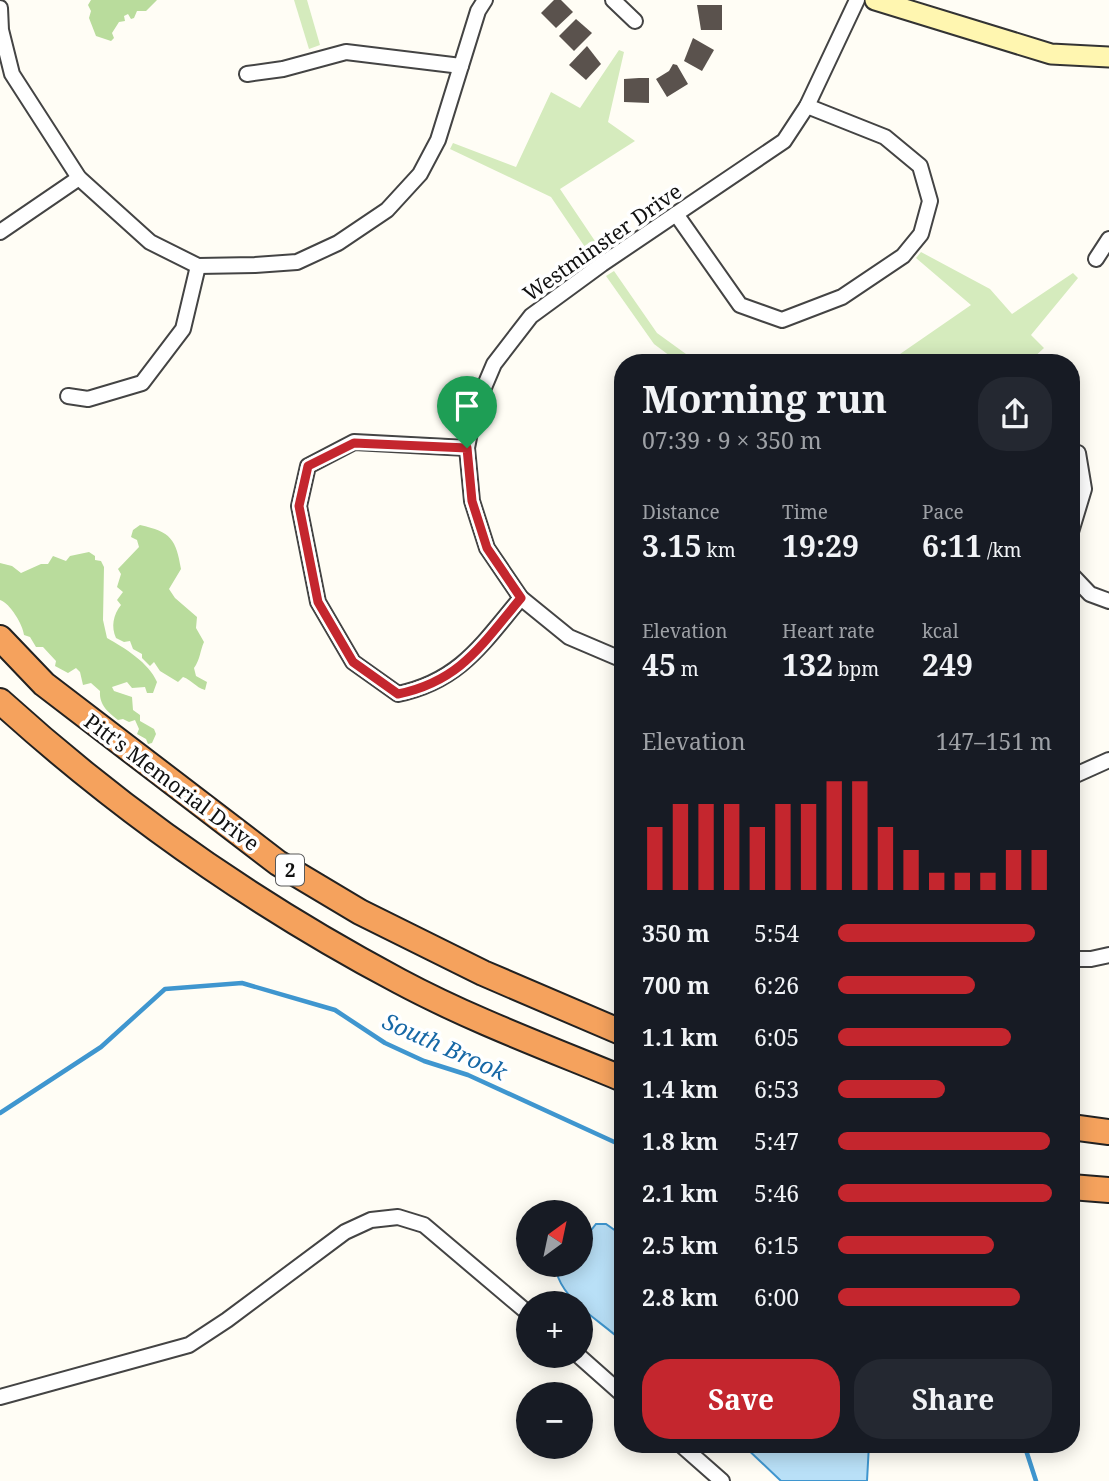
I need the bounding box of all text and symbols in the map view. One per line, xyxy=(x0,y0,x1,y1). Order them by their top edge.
street label: Westminster Drive xyxy=(517,177,687,307)
text: Morning run xyxy=(642,372,887,424)
pin xyxy=(437,376,497,448)
button: share xyxy=(978,377,1052,451)
icon: arrive xyxy=(448,387,486,425)
text: 07:39 · 9 × 350 m xyxy=(642,424,822,456)
text: Distance xyxy=(642,499,720,525)
text: Time xyxy=(782,499,828,525)
text: Pace xyxy=(922,499,964,525)
text: 3.15 xyxy=(642,525,702,566)
text: 19:29 xyxy=(782,525,859,566)
text: 6:11 xyxy=(922,525,982,566)
text: km xyxy=(702,537,736,563)
text: /km xyxy=(982,537,1021,563)
text: Elevation xyxy=(642,618,728,644)
text: Heart rate xyxy=(782,618,875,644)
text: kcal xyxy=(922,618,959,644)
text: 45 xyxy=(642,644,676,685)
text: 132 xyxy=(782,644,833,685)
text: 249 xyxy=(922,644,973,685)
text: m xyxy=(676,656,699,682)
text: bpm xyxy=(833,656,879,682)
street label: Pitt's Memorial Drive xyxy=(79,707,265,857)
text: Elevation xyxy=(642,725,746,757)
text: 147–151 m xyxy=(936,725,1052,757)
road number: 2 xyxy=(276,855,304,886)
text: 350 m xyxy=(642,917,710,949)
text: 5:54 xyxy=(754,917,799,949)
text: 700 m xyxy=(642,969,710,1001)
text: 6:26 xyxy=(754,969,799,1001)
water label: South Brook xyxy=(378,1004,513,1088)
text: 1.1 km xyxy=(642,1021,718,1053)
text: 6:05 xyxy=(754,1021,799,1053)
text: 1.4 km xyxy=(642,1073,718,1105)
text: 6:53 xyxy=(754,1073,799,1105)
text: 1.8 km xyxy=(642,1125,718,1157)
text: 5:47 xyxy=(754,1125,799,1157)
text: 2.1 km xyxy=(642,1177,718,1209)
text: 5:46 xyxy=(754,1177,799,1209)
north arrow xyxy=(516,1200,593,1278)
map controls xyxy=(516,1200,593,1459)
text: 2.5 km xyxy=(642,1229,718,1261)
text: 6:15 xyxy=(754,1229,799,1261)
text: 2.8 km xyxy=(642,1281,718,1313)
text: 6:00 xyxy=(754,1281,799,1313)
button: + xyxy=(516,1291,593,1368)
button: Save xyxy=(642,1359,840,1439)
button: Share xyxy=(854,1359,1052,1439)
button: − xyxy=(516,1382,593,1459)

